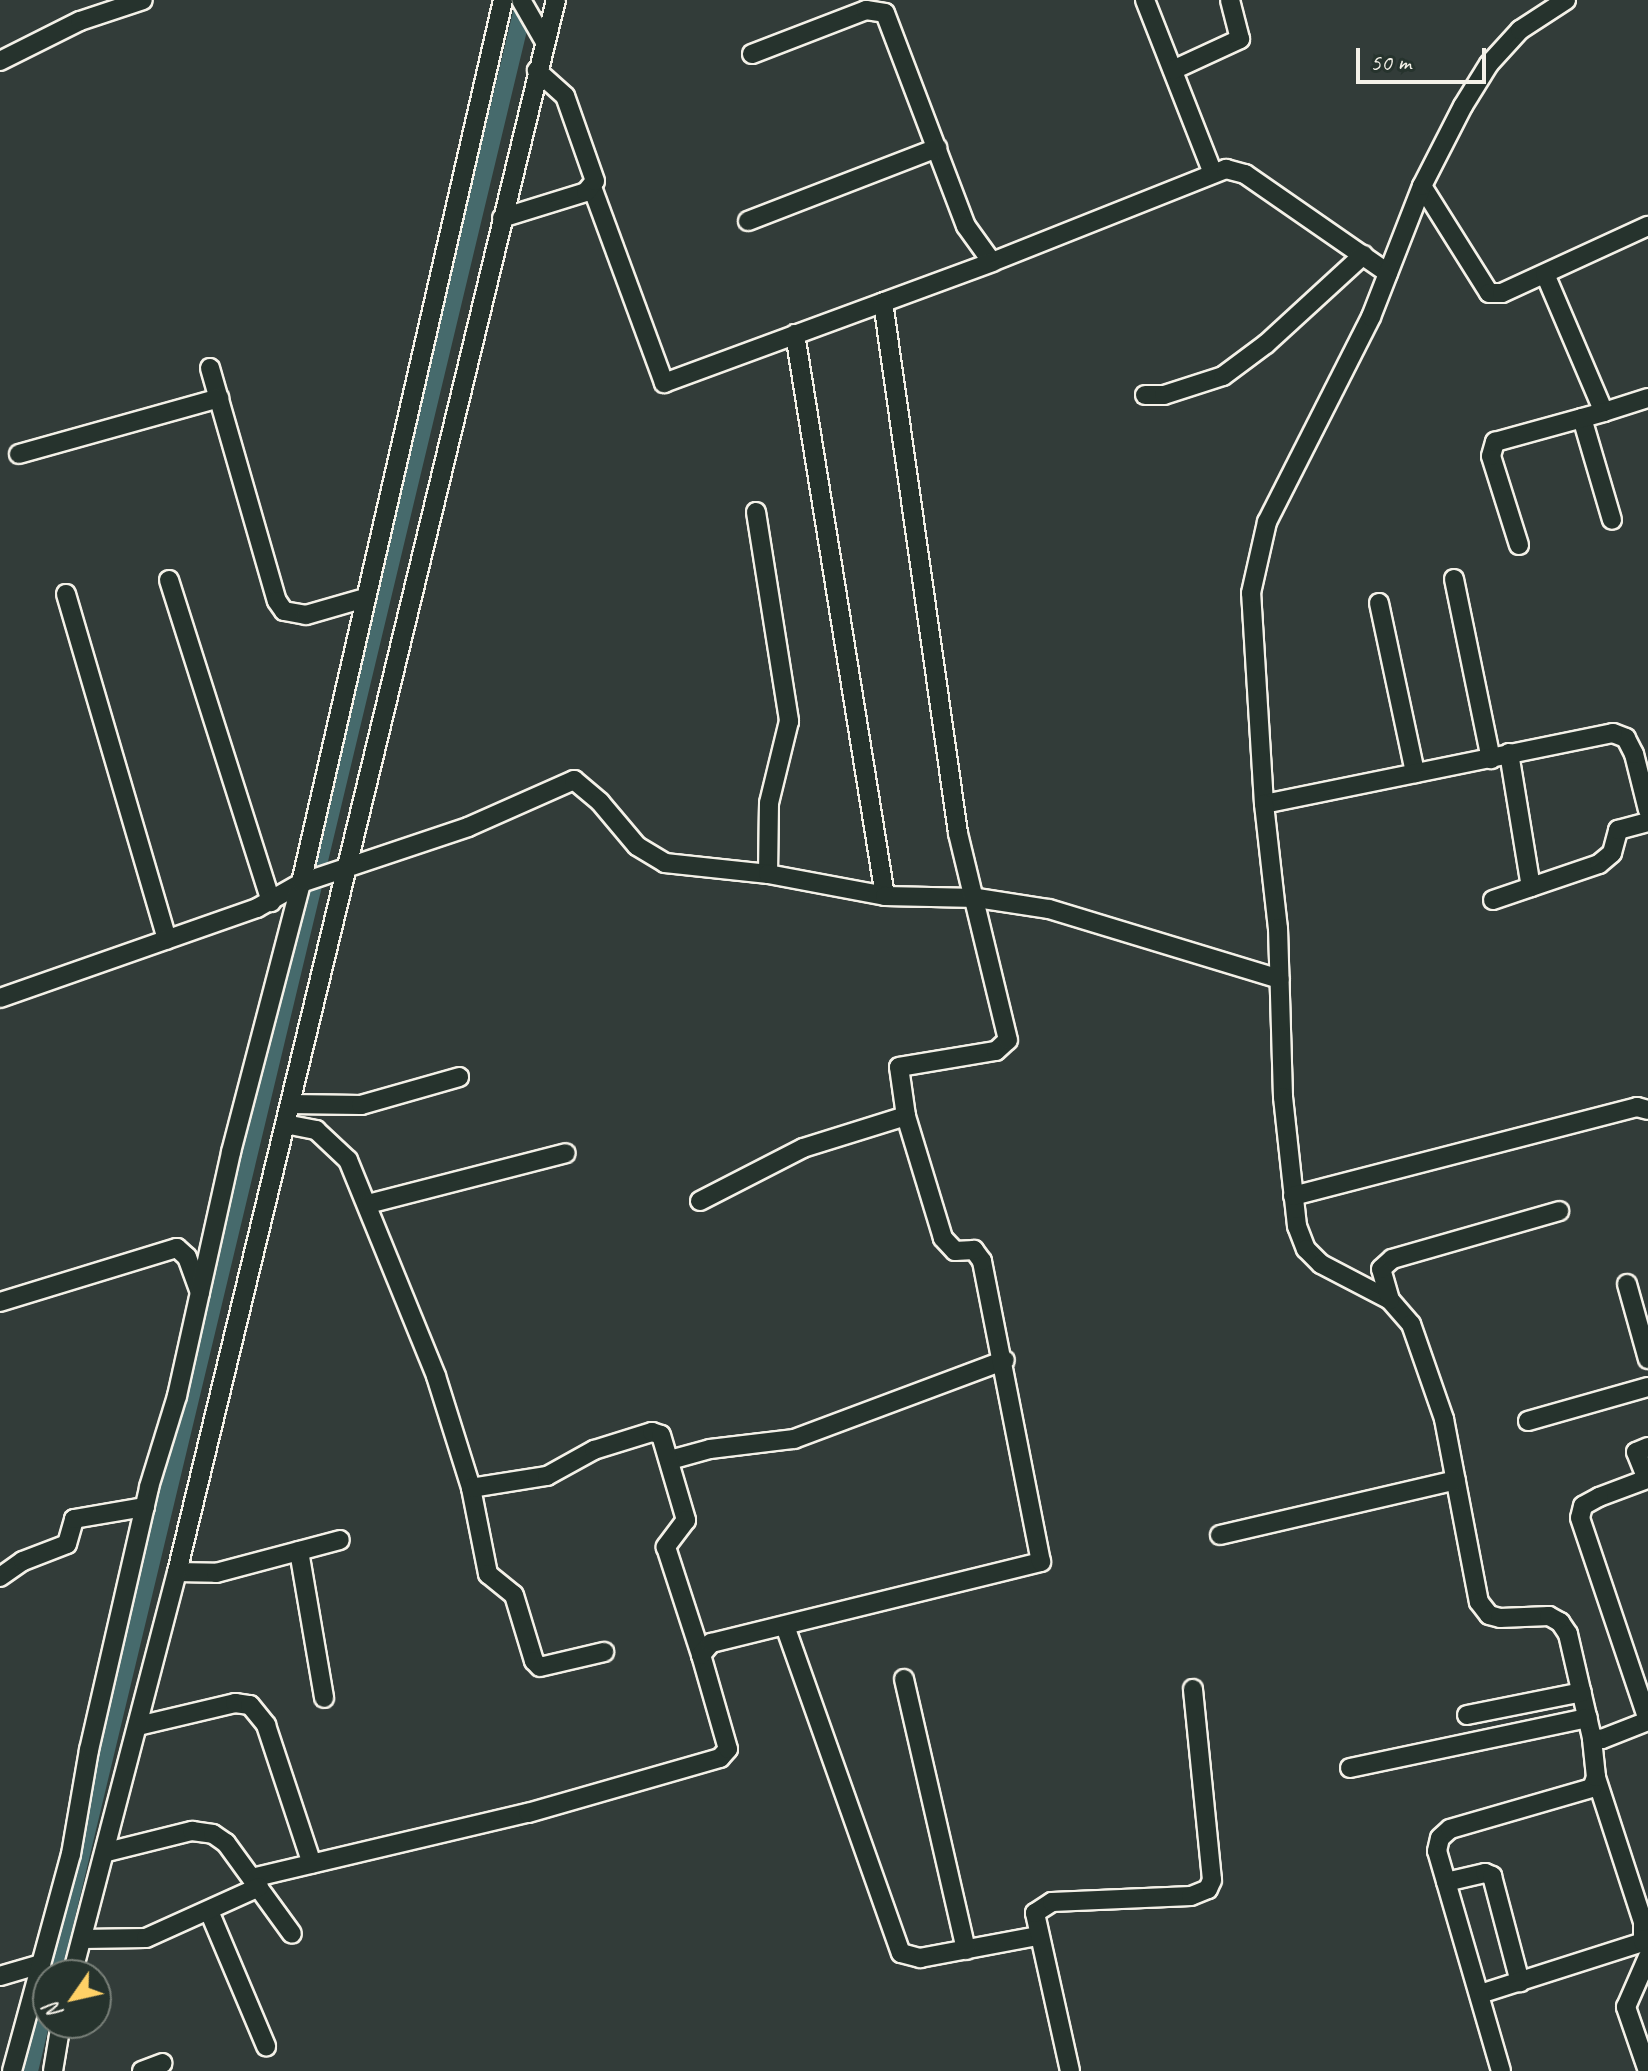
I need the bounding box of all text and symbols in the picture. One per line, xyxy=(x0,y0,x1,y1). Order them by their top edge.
scale bar xyxy=(1360,32,1490,82)
text: 50 m xyxy=(1370,47,1411,77)
north arrow xyxy=(32,1959,112,2039)
text: N xyxy=(38,1998,69,2025)

